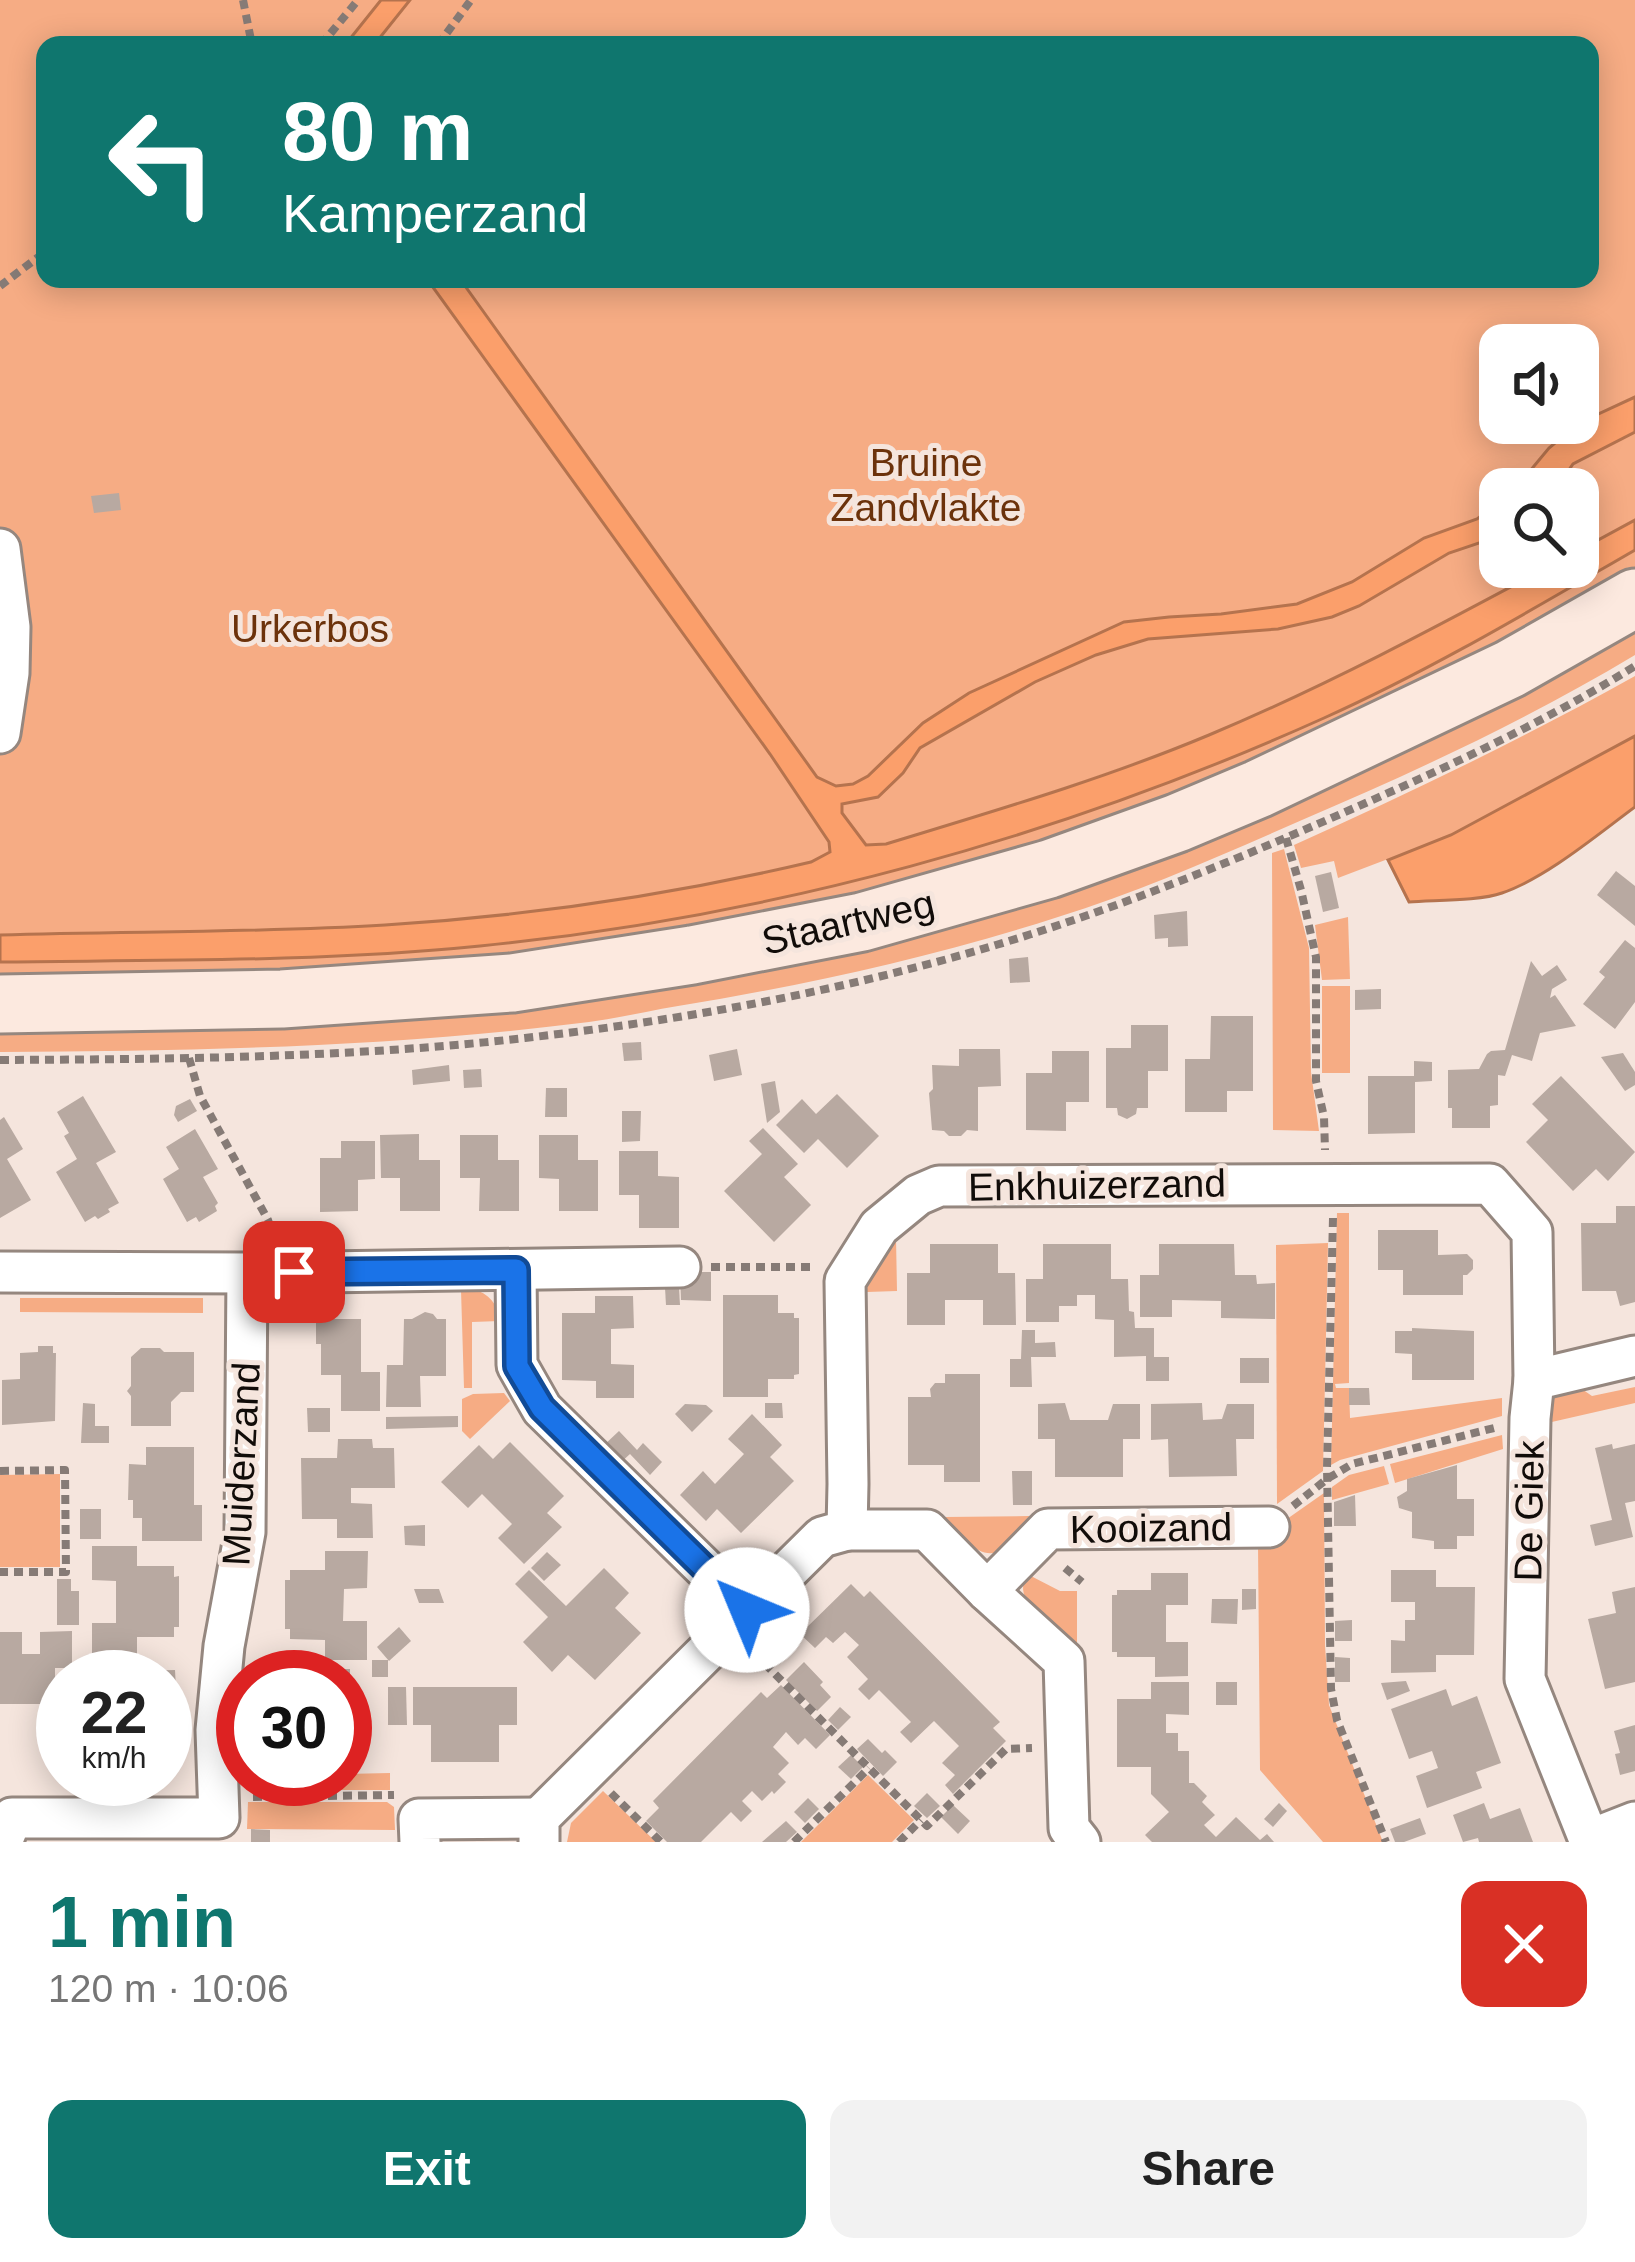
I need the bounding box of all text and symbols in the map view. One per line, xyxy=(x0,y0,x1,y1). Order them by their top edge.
icon: left xyxy=(84,84,240,240)
text: 80 m xyxy=(282,84,473,178)
text: Kamperzand xyxy=(282,183,588,243)
map controls xyxy=(1479,324,1599,588)
button: sound xyxy=(1479,324,1599,444)
park label: Bruine Zandvlakte xyxy=(831,441,1021,529)
button: search xyxy=(1479,468,1599,588)
park label: Urkerbos xyxy=(231,607,389,650)
street label: Staartweg xyxy=(758,881,938,963)
street label: Enkhuizerzand xyxy=(968,1161,1226,1209)
pin xyxy=(243,1221,345,1323)
icon: arrive xyxy=(261,1239,327,1305)
street label: Muiderzand xyxy=(214,1361,268,1567)
street label: De Giek xyxy=(1506,1440,1552,1582)
street label: Kooizand xyxy=(1069,1505,1233,1551)
position arrow xyxy=(684,1547,810,1673)
speed limit sign: 30 xyxy=(216,1650,372,1806)
text: 22 xyxy=(81,1679,147,1746)
text: km/h xyxy=(81,1741,147,1774)
button: close xyxy=(1461,1881,1587,2007)
text: 1 min xyxy=(48,1882,236,1962)
text: 120 m · 10:06 xyxy=(48,1967,289,2010)
button: Exit xyxy=(48,2100,806,2238)
button: Share xyxy=(830,2100,1587,2238)

